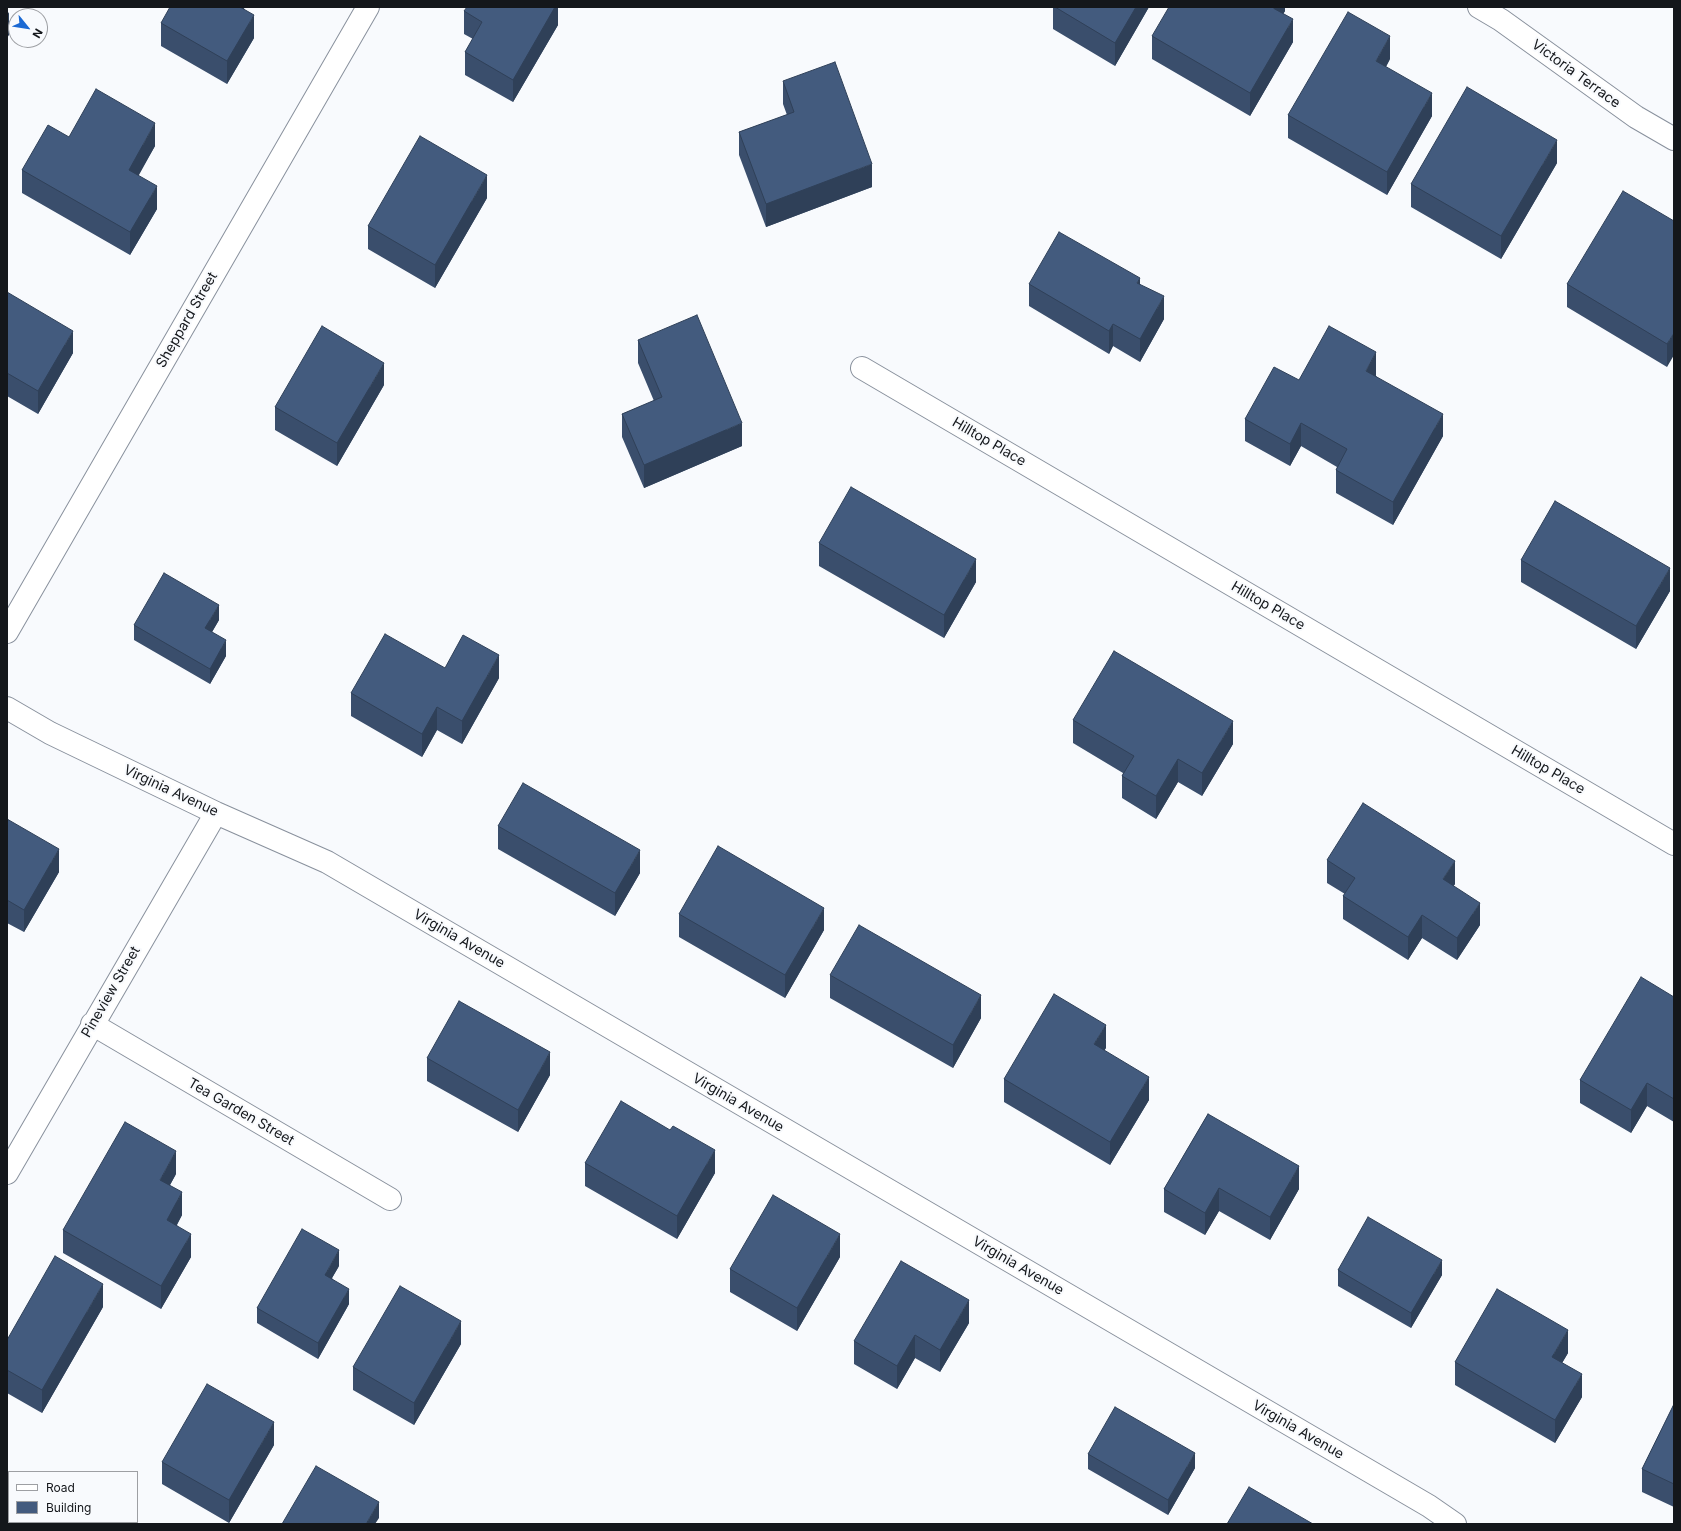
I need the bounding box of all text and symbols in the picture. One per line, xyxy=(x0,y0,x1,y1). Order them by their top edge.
north arrow xyxy=(8,8,48,48)
text: N xyxy=(29,26,46,41)
street label: Victoria Terrace xyxy=(1528,36,1624,112)
street label: Sheppard Street xyxy=(153,269,221,371)
street label: Hilltop Place xyxy=(949,414,1029,470)
street label: Hilltop Place xyxy=(1228,578,1308,634)
street label: Hilltop Place xyxy=(1508,742,1588,798)
street label: Virginia Avenue xyxy=(121,762,221,820)
street label: Virginia Avenue xyxy=(410,906,508,972)
street label: Pineview Street xyxy=(78,943,144,1041)
street label: Virginia Avenue xyxy=(689,1070,787,1136)
street label: Tea Garden Street xyxy=(185,1075,297,1149)
street label: Virginia Avenue xyxy=(969,1233,1067,1299)
street label: Virginia Avenue xyxy=(1249,1397,1347,1463)
legend xyxy=(8,1471,138,1523)
text: Road xyxy=(46,1480,75,1495)
text: Building xyxy=(46,1500,91,1515)

